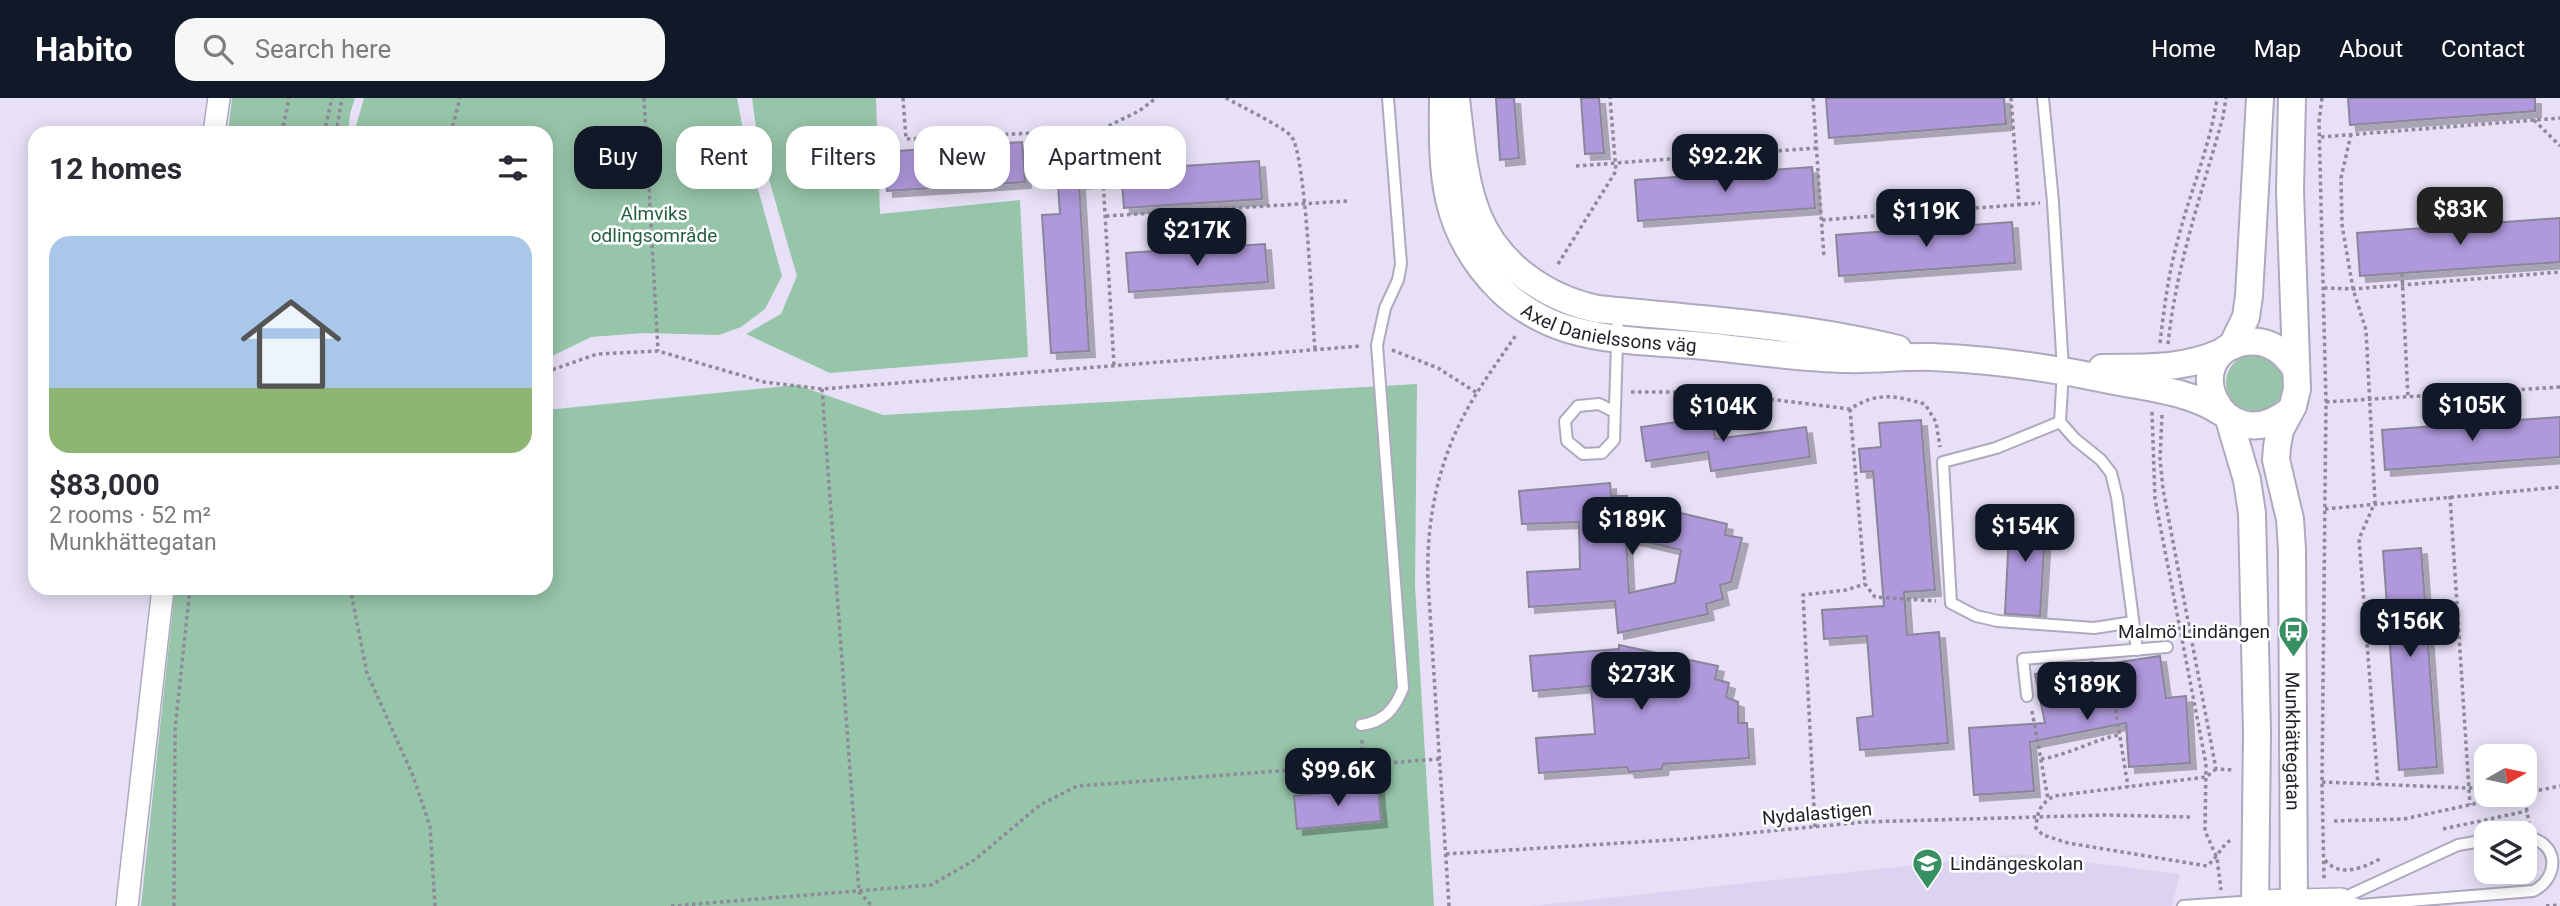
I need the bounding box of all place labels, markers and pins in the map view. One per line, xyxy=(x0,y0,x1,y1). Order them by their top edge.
pin: $92.2K xyxy=(1668,134,1782,194)
pin: $83K xyxy=(2419,188,2501,247)
pin: $119K xyxy=(1877,190,1975,249)
pin: $217K xyxy=(1148,208,1246,268)
pin: $104K xyxy=(1674,384,1772,444)
pin: $105K xyxy=(2423,384,2521,443)
pin: $189K xyxy=(1583,498,1681,557)
pin: $154K xyxy=(1976,504,2074,564)
pin: $156K xyxy=(2361,600,2459,659)
bus stop icon: Malmö Lindängen xyxy=(2276,614,2310,658)
place label: Malmö Lindängen xyxy=(2118,620,2270,643)
pin: $273K xyxy=(1592,652,1690,712)
pin: $189K xyxy=(2038,662,2136,722)
pin: $99.6K xyxy=(1281,748,1395,808)
school or university icon: Lindängeskolan xyxy=(1910,846,1944,890)
place label: Lindängeskolan xyxy=(1950,852,2083,875)

